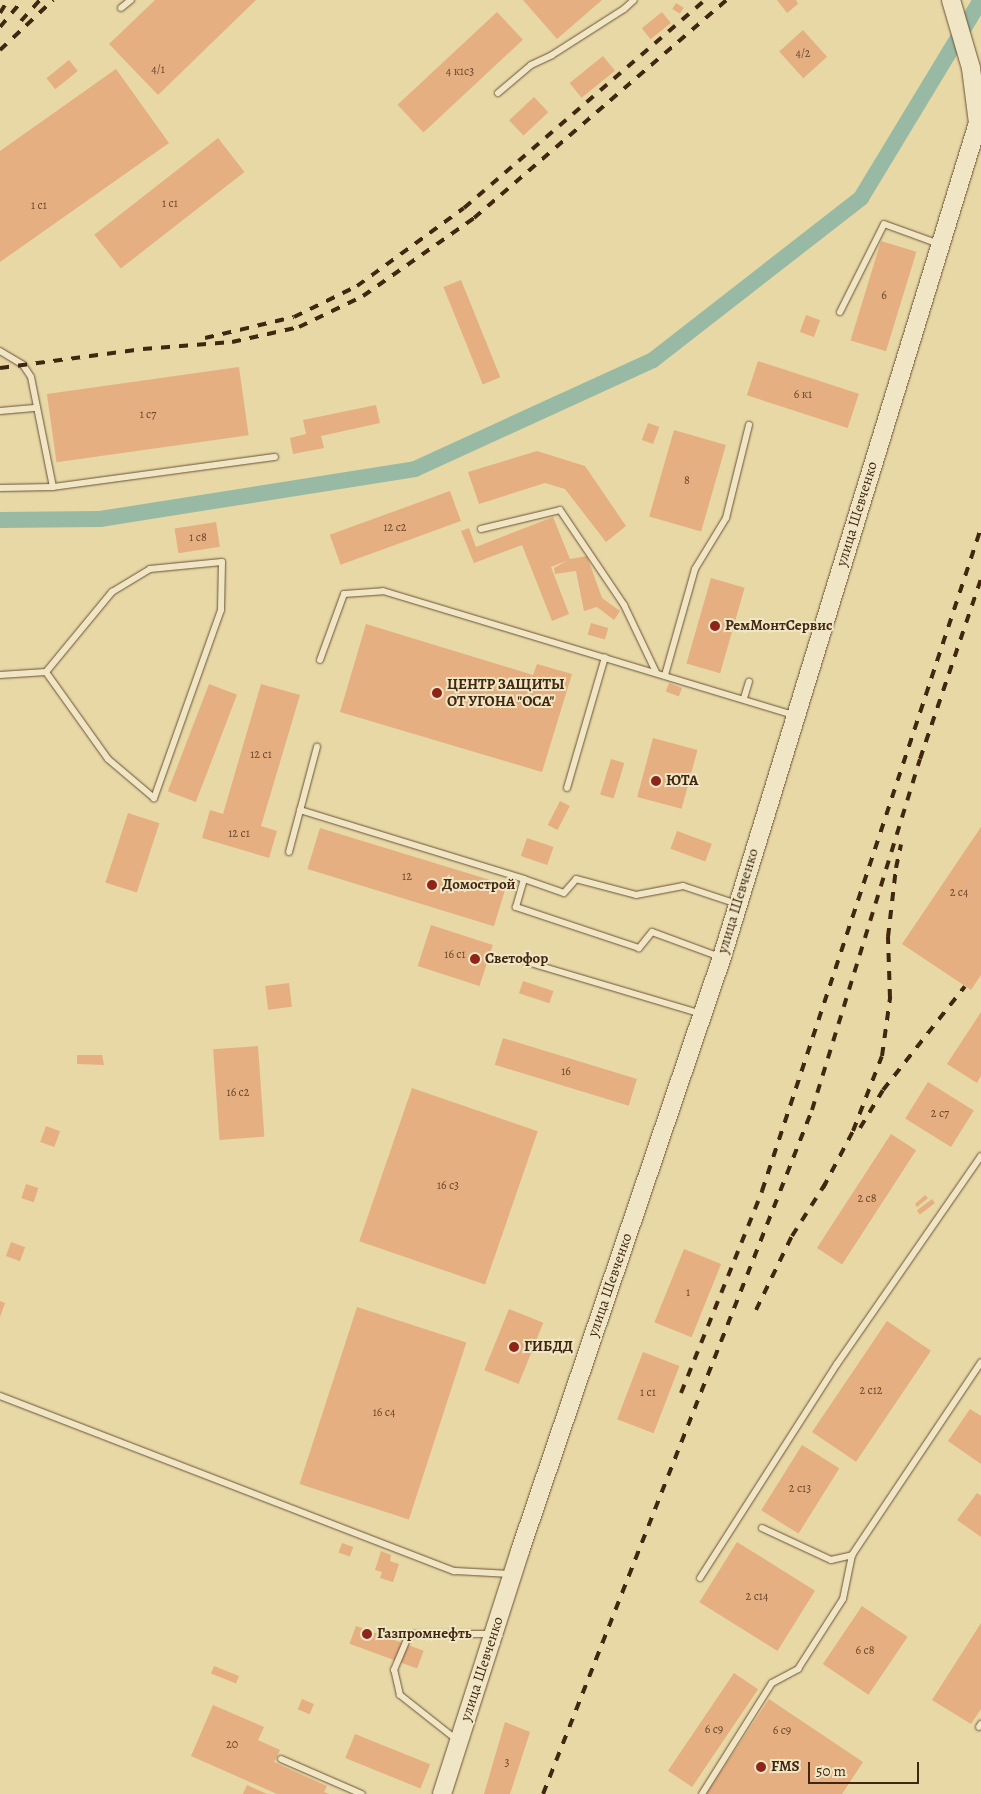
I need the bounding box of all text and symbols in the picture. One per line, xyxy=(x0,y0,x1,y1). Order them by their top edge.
house number: 4/2 xyxy=(795,47,811,61)
house number: 4/1 xyxy=(151,63,165,77)
house number: 4 к1с3 xyxy=(446,65,474,79)
house number: 1 с1 xyxy=(162,197,178,211)
house number: 1 с1 xyxy=(31,199,47,213)
house number: 6 xyxy=(881,289,887,303)
house number: 6 к1 xyxy=(794,388,812,402)
house number: 1 с7 xyxy=(140,408,156,422)
street label: улица Шевченко xyxy=(832,459,882,569)
house number: 8 xyxy=(684,474,690,488)
house number: 12 с2 xyxy=(383,521,407,535)
house number: 1 с8 xyxy=(189,531,207,545)
place label: РемМонтСервис xyxy=(725,617,833,635)
marker: РемМонтСервис xyxy=(709,620,721,632)
place label: ЦЕНТР ЗАЩИТЫ ОТ УГОНА "ОСА" xyxy=(447,675,565,710)
marker: ЦЕНТР ЗАЩИТЫ ОТ УГОНА "ОСА" xyxy=(431,687,443,699)
house number: 12 с1 xyxy=(250,748,272,762)
place label: ЮТА xyxy=(666,772,698,790)
marker: ЮТА xyxy=(650,775,662,787)
house number: 12 с1 xyxy=(228,827,250,841)
street label: улица Шевченко xyxy=(713,846,763,956)
house number: 12 xyxy=(402,870,412,884)
place label: Домострой xyxy=(442,876,515,894)
marker: Домострой xyxy=(426,879,438,891)
house number: 2 с4 xyxy=(950,886,968,900)
house number: 16 с1 xyxy=(444,948,466,962)
place label: Светофор xyxy=(485,950,548,968)
marker: Светофор xyxy=(469,953,481,965)
house number: 16 xyxy=(561,1065,571,1079)
house number: 16 с2 xyxy=(227,1086,249,1100)
house number: 2 с7 xyxy=(931,1107,949,1121)
house number: 16 с3 xyxy=(437,1179,459,1193)
house number: 2 с8 xyxy=(857,1192,877,1206)
street label: улица Шевченко xyxy=(584,1231,636,1339)
house number: 1 xyxy=(686,1286,690,1300)
place label: ГИБДД xyxy=(524,1338,573,1356)
marker: ГИБДД xyxy=(508,1341,520,1353)
house number: 2 с12 xyxy=(859,1384,883,1398)
house number: 1 с1 xyxy=(640,1386,656,1400)
house number: 16 с4 xyxy=(373,1406,395,1420)
house number: 2 с13 xyxy=(789,1482,811,1496)
house number: 2 с14 xyxy=(746,1590,768,1604)
street label: улица Шевченко xyxy=(457,1615,507,1723)
place label: Газпромнефть xyxy=(377,1625,472,1643)
marker: Газпромнефть xyxy=(361,1628,373,1640)
house number: 6 с8 xyxy=(856,1644,874,1658)
house number: 6 с9 xyxy=(705,1723,723,1737)
house number: 6 с9 xyxy=(773,1724,791,1738)
house number: 20 xyxy=(226,1738,238,1752)
scale bar xyxy=(811,1752,922,1784)
house number: 3 xyxy=(505,1756,509,1770)
place label: FMS xyxy=(771,1758,800,1776)
marker: FMS xyxy=(755,1761,767,1773)
text: 50 m xyxy=(816,1761,846,1781)

